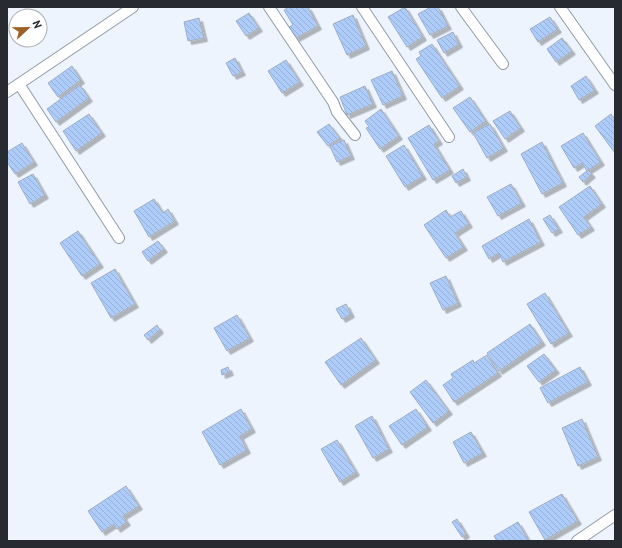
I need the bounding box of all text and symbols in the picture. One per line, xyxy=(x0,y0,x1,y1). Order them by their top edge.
north arrow xyxy=(8,8,48,48)
text: N xyxy=(29,18,45,30)

